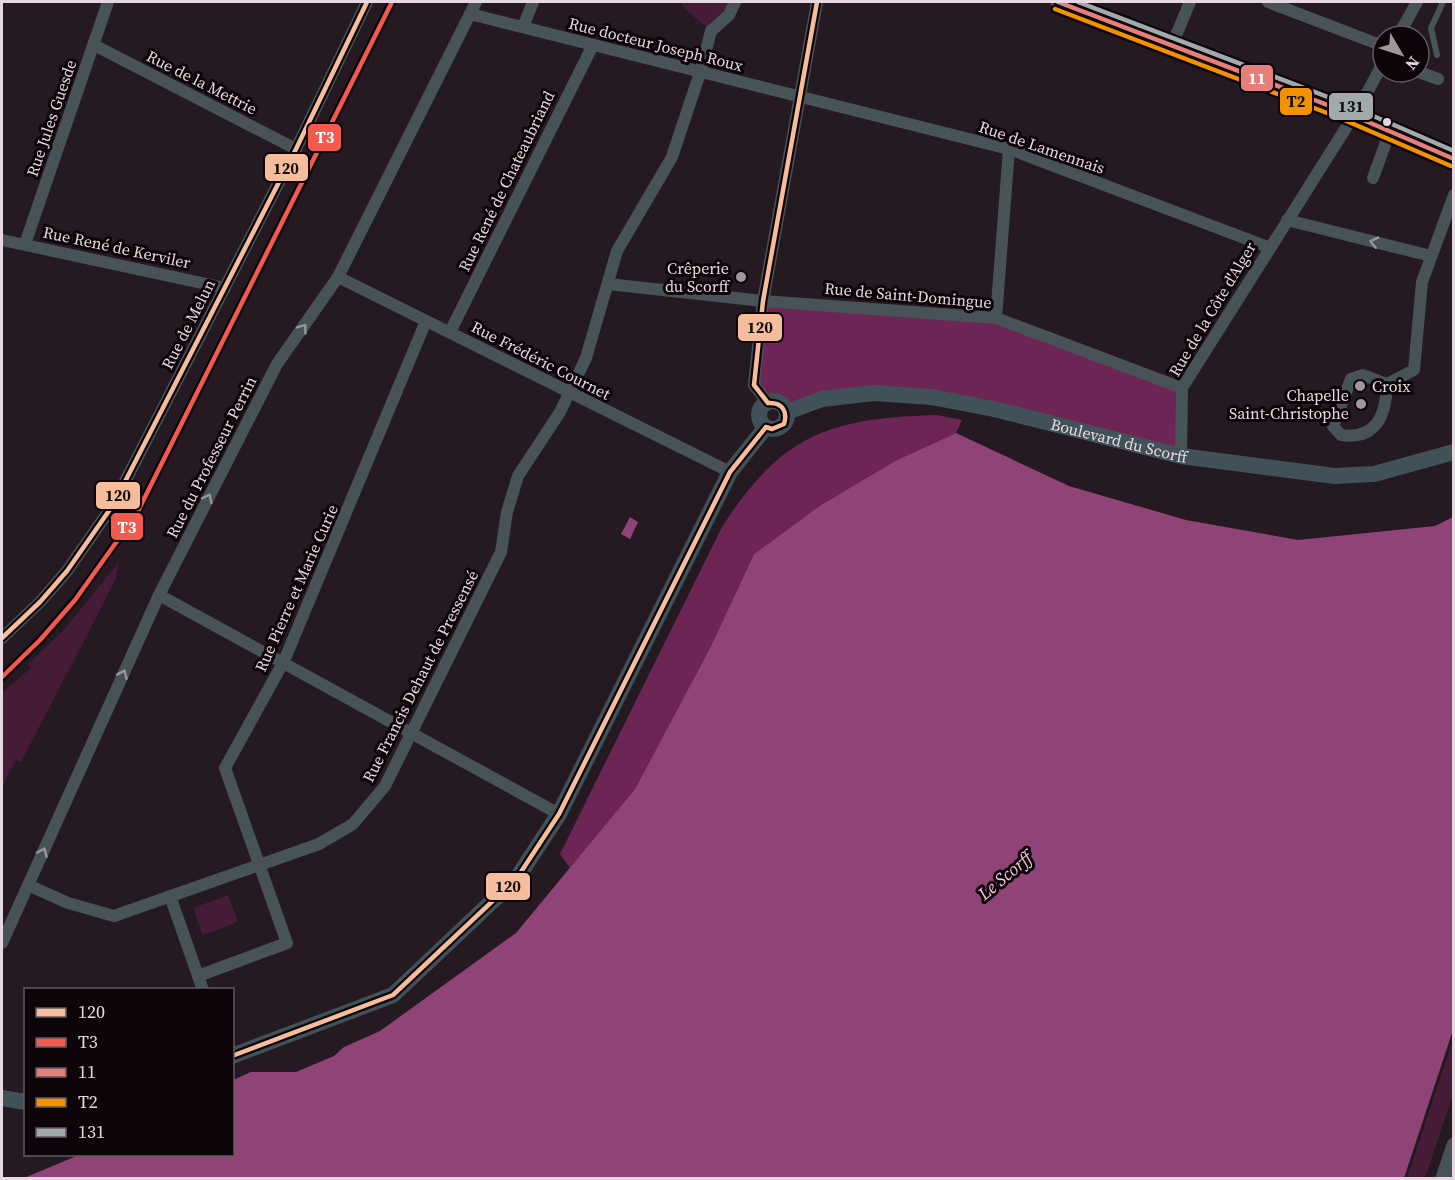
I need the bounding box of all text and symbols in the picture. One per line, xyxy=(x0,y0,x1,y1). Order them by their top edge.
street label: Rue docteur Joseph Roux xyxy=(567,12,746,76)
north arrow xyxy=(1371,24,1431,84)
street label: Rue de la Mettrie xyxy=(143,45,261,119)
text: N xyxy=(1400,52,1425,75)
street label: Rue Jules Guesde xyxy=(21,57,81,179)
line badge: 11 xyxy=(1240,64,1274,92)
text: 11 xyxy=(1248,67,1266,89)
street label: Rue René de Chateaubriand xyxy=(453,87,559,275)
line badge: T2 xyxy=(1279,87,1313,116)
text: T2 xyxy=(1287,90,1306,112)
line badge: 131 xyxy=(1328,92,1374,121)
text: 131 xyxy=(1338,95,1364,117)
street label: Rue de Lamennais xyxy=(976,115,1108,179)
unlabelled marker xyxy=(1381,116,1393,128)
line badge: T3 xyxy=(307,123,342,152)
text: T3 xyxy=(316,126,335,148)
line badge: 120 xyxy=(264,153,309,182)
text: 120 xyxy=(273,157,299,179)
street label: Rue René de Kerviler xyxy=(41,221,193,273)
street label: Rue de la Côte d'Alger xyxy=(1163,237,1261,380)
one-way arrow xyxy=(1369,237,1379,250)
place label: Crêperie du Scorff xyxy=(665,257,730,297)
marker: Crêperie du Scorff xyxy=(734,270,748,284)
street label: Rue de Melun xyxy=(156,275,220,373)
street label: Rue de Saint-Domingue xyxy=(823,277,993,313)
line badge: 120 xyxy=(737,313,783,342)
street label: Rue Frédéric Cournet xyxy=(468,315,615,405)
text: 120 xyxy=(747,316,773,338)
one-way arrow xyxy=(296,324,307,335)
street label: Rue du Professeur Perrin xyxy=(161,372,261,542)
place label: Croix xyxy=(1372,375,1411,397)
marker: Croix xyxy=(1353,379,1367,393)
place label: Chapelle Saint-Christophe xyxy=(1229,384,1349,424)
marker: Chapelle Saint-Christophe xyxy=(1354,397,1368,411)
street label: Boulevard du Scorff xyxy=(1048,413,1190,468)
line badge: 120 xyxy=(95,481,141,510)
text: 120 xyxy=(105,484,131,506)
one-way arrow xyxy=(201,494,213,505)
street label: Rue Pierre et Marie Curie xyxy=(249,501,343,675)
line badge: T3 xyxy=(110,512,144,541)
text: T3 xyxy=(118,516,137,538)
street label: Rue Francis Dehaut de Pressensé xyxy=(357,566,483,786)
one-way arrow xyxy=(116,669,128,680)
water label: Le Scorff xyxy=(971,843,1040,906)
one-way arrow xyxy=(36,847,48,858)
line badge: 120 xyxy=(485,872,531,901)
text: 120 xyxy=(495,875,521,897)
legend xyxy=(24,988,234,1156)
text: 120 xyxy=(78,999,105,1024)
text: T3 xyxy=(78,1029,98,1054)
text: 11 xyxy=(78,1059,96,1084)
text: T2 xyxy=(78,1089,98,1114)
text: 131 xyxy=(78,1119,105,1144)

